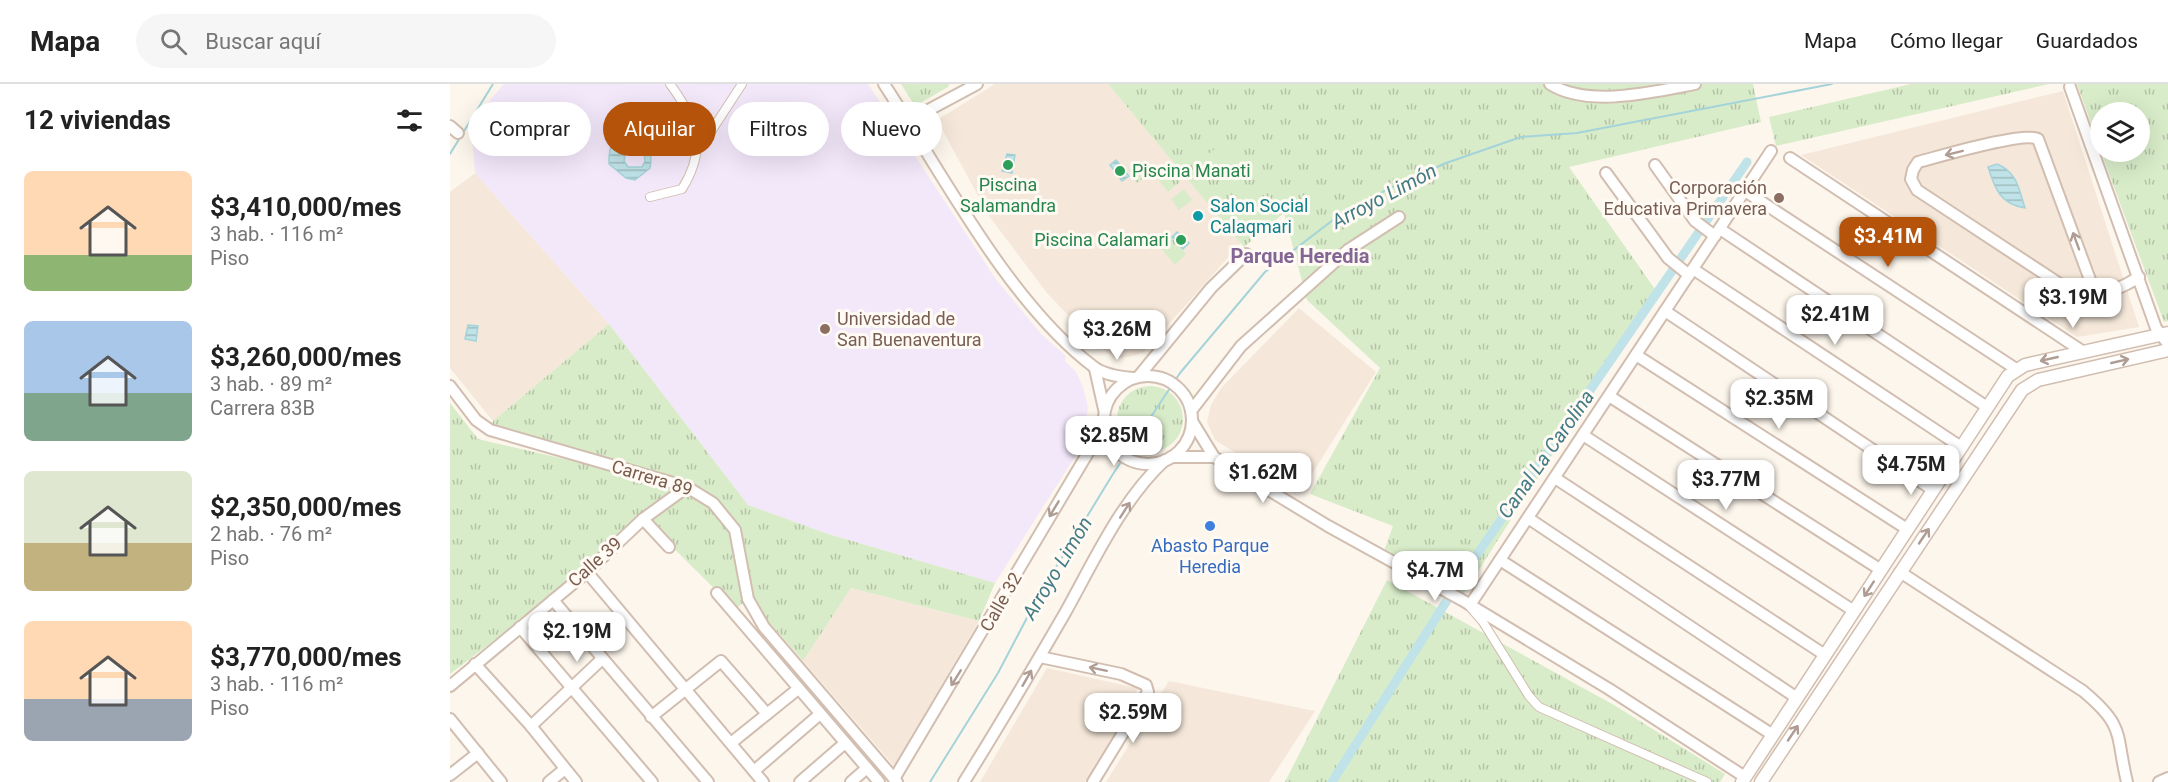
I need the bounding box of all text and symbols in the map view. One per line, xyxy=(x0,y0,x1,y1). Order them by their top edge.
search box xyxy=(136,14,556,68)
text: Mapa xyxy=(30,25,100,58)
icon: search xyxy=(157,25,190,58)
text: Buscar aquí xyxy=(205,29,321,54)
text: Mapa xyxy=(1804,29,1857,53)
text: Cómo llegar xyxy=(1890,29,2003,53)
text: Guardados xyxy=(2036,29,2138,53)
chip: Comprar xyxy=(468,102,591,156)
chip: Alquilar xyxy=(603,102,716,156)
chip: Filtros xyxy=(728,102,829,156)
chip: Nuevo xyxy=(841,102,942,156)
map controls xyxy=(2090,102,2150,162)
button: layers xyxy=(2090,102,2150,162)
icon: filters xyxy=(393,104,426,137)
text: 12 viviendas xyxy=(24,105,171,135)
one-way arrow xyxy=(1945,148,1964,160)
marker: Piscina Salamandra xyxy=(1001,158,1015,172)
water label: Arroyo Limón xyxy=(1326,158,1441,234)
place label: Piscina Manati xyxy=(1132,160,1251,181)
marker: Piscina Manati xyxy=(1113,164,1127,178)
place label: Piscina Salamandra xyxy=(960,174,1056,216)
place label: Corporación Educativa Primavera xyxy=(1604,177,1767,219)
marker: Corporación Educativa Primavera xyxy=(1772,191,1786,205)
text: $3,410,000/mes xyxy=(210,192,402,222)
icon: home xyxy=(72,195,144,267)
place label: Salon Social Calaqmari xyxy=(1210,195,1308,237)
marker: Salon Social Calaqmari xyxy=(1191,209,1205,223)
pin: $3.41M xyxy=(1839,217,1937,268)
text: 3 hab. · 116 m² xyxy=(210,222,343,246)
text: $3.41M xyxy=(1853,224,1923,248)
place label: Piscina Calamari xyxy=(1034,229,1169,250)
one-way arrow xyxy=(2070,232,2081,251)
marker: Piscina Calamari xyxy=(1174,233,1188,247)
district label: Parque Heredia xyxy=(1231,244,1370,268)
text: Piso xyxy=(210,246,249,270)
pin: $3.19M xyxy=(2024,278,2122,329)
text: $3.19M xyxy=(2038,285,2108,309)
pin: $2.41M xyxy=(1786,295,1884,346)
text: $2.41M xyxy=(1800,302,1870,326)
place label: Universidad de San Buenaventura xyxy=(837,308,982,350)
pin: $3.26M xyxy=(1068,310,1166,361)
text: $3.26M xyxy=(1082,317,1152,341)
marker: Universidad de San Buenaventura xyxy=(818,322,832,336)
text: $3,260,000/mes xyxy=(210,342,402,372)
icon: home xyxy=(72,345,144,417)
one-way arrow xyxy=(2040,354,2060,365)
one-way arrow xyxy=(2110,354,2129,366)
text: 3 hab. · 89 m² xyxy=(210,372,332,396)
pin: $2.35M xyxy=(1730,379,1828,430)
water label: Canal La Carolina xyxy=(1493,385,1599,523)
text: $2.35M xyxy=(1744,386,1814,410)
text: Carrera 83B xyxy=(210,396,315,420)
pin: $2.85M xyxy=(1065,416,1163,467)
text: $2.85M xyxy=(1079,423,1149,447)
pin: $4.75M xyxy=(1862,445,1960,496)
text: $4.75M xyxy=(1876,452,1946,476)
pin: $1.62M xyxy=(1214,453,1312,504)
street label: Carrera 89 xyxy=(609,455,695,500)
text: $1.62M xyxy=(1228,460,1298,484)
pin: $3.77M xyxy=(1677,460,1775,511)
text: $3.77M xyxy=(1691,467,1761,491)
text: $2,350,000/mes xyxy=(210,492,402,522)
icon: home xyxy=(72,495,144,567)
one-way arrow xyxy=(1047,500,1059,517)
one-way arrow xyxy=(1119,502,1131,518)
water label: Arroyo Limón xyxy=(1016,512,1097,625)
marker: Abasto Parque Heredia xyxy=(1203,519,1217,533)
text: 2 hab. · 76 m² xyxy=(210,522,332,546)
one-way arrow xyxy=(1918,528,1930,544)
street label: Calle 39 xyxy=(564,532,626,591)
place label: Abasto Parque Heredia xyxy=(1151,535,1269,577)
text: Piso xyxy=(210,546,249,570)
pin: $4.7M xyxy=(1393,551,1477,602)
text: $4.7M xyxy=(1406,558,1464,582)
street label: Calle 32 xyxy=(975,569,1026,635)
one-way arrow xyxy=(1862,580,1875,597)
pin: $2.19M xyxy=(528,612,626,663)
text: $2.19M xyxy=(542,619,612,643)
text: $3,770,000/mes xyxy=(210,642,402,672)
icon: home xyxy=(72,645,144,717)
one-way arrow xyxy=(1088,663,1107,675)
one-way arrow xyxy=(950,669,962,686)
one-way arrow xyxy=(1022,670,1034,687)
text: 3 hab. · 116 m² xyxy=(210,672,343,696)
pin: $2.59M xyxy=(1084,693,1182,744)
text: Piso xyxy=(210,696,249,720)
text: $2.59M xyxy=(1098,700,1168,724)
one-way arrow xyxy=(1787,725,1799,742)

